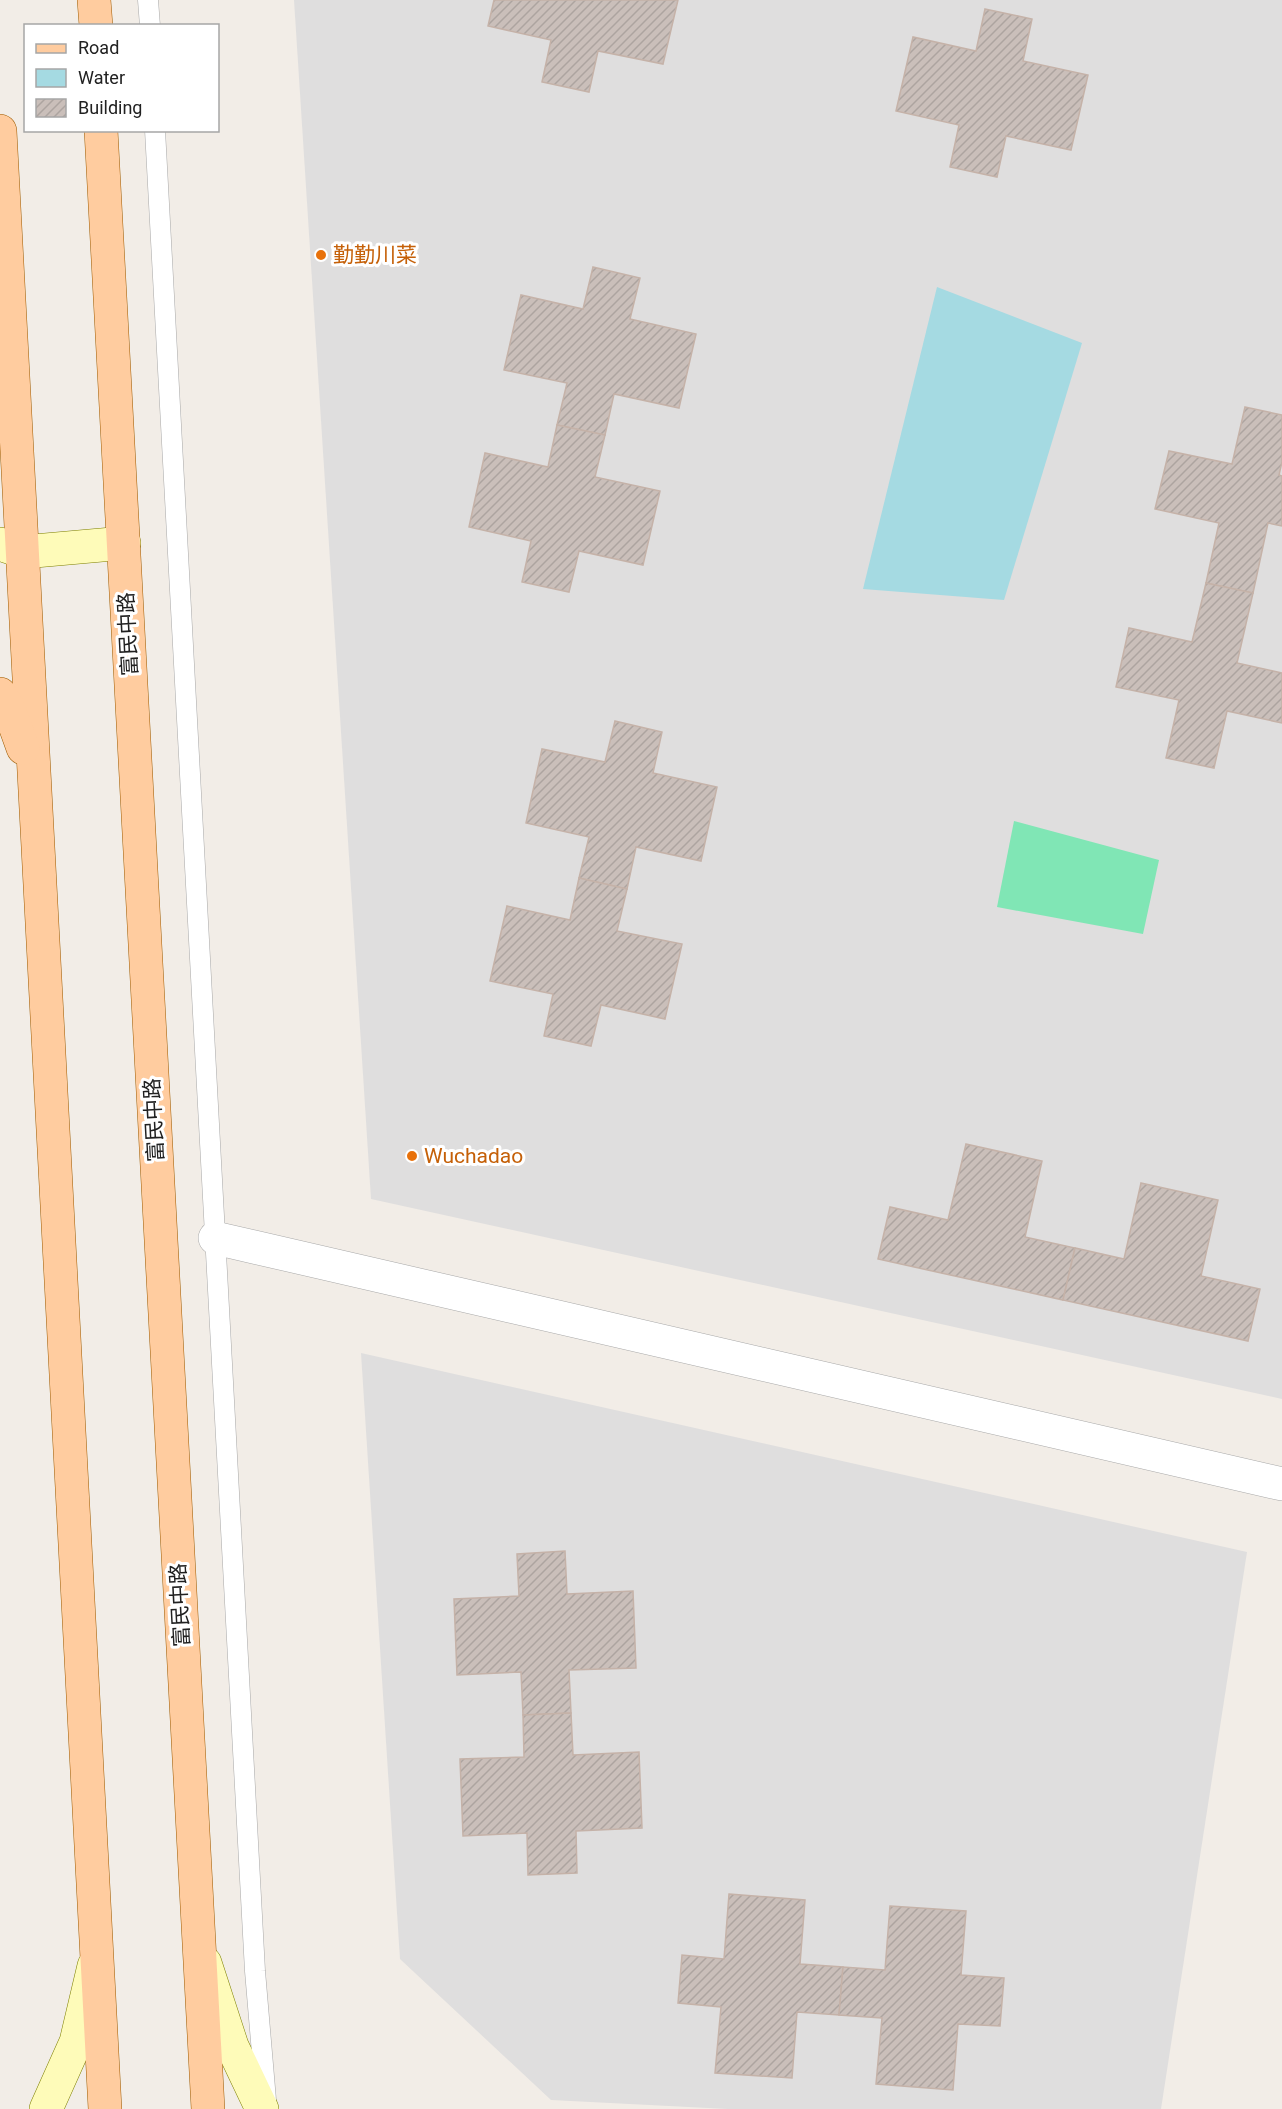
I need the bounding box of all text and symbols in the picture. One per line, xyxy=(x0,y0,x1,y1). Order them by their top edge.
legend xyxy=(24,24,219,132)
text: Road xyxy=(78,37,119,58)
text: Water xyxy=(78,67,125,88)
text: Building xyxy=(78,97,142,118)
place label: 勤勤川菜 xyxy=(333,243,417,267)
marker: 勤勤川菜 xyxy=(314,248,328,262)
street label: 富民中路 xyxy=(114,591,142,677)
street label: 富民中路 xyxy=(140,1077,168,1163)
place label: Wuchadao xyxy=(424,1144,523,1168)
marker: Wuchadao xyxy=(405,1149,419,1163)
street label: 富民中路 xyxy=(166,1562,194,1648)

